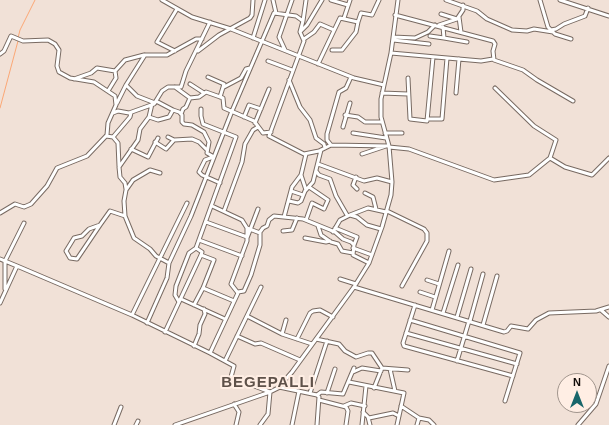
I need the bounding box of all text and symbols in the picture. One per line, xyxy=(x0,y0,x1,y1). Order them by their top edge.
north arrow xyxy=(557,373,597,413)
district label: BEGEPALLI xyxy=(221,374,315,392)
text: N xyxy=(573,376,581,388)

